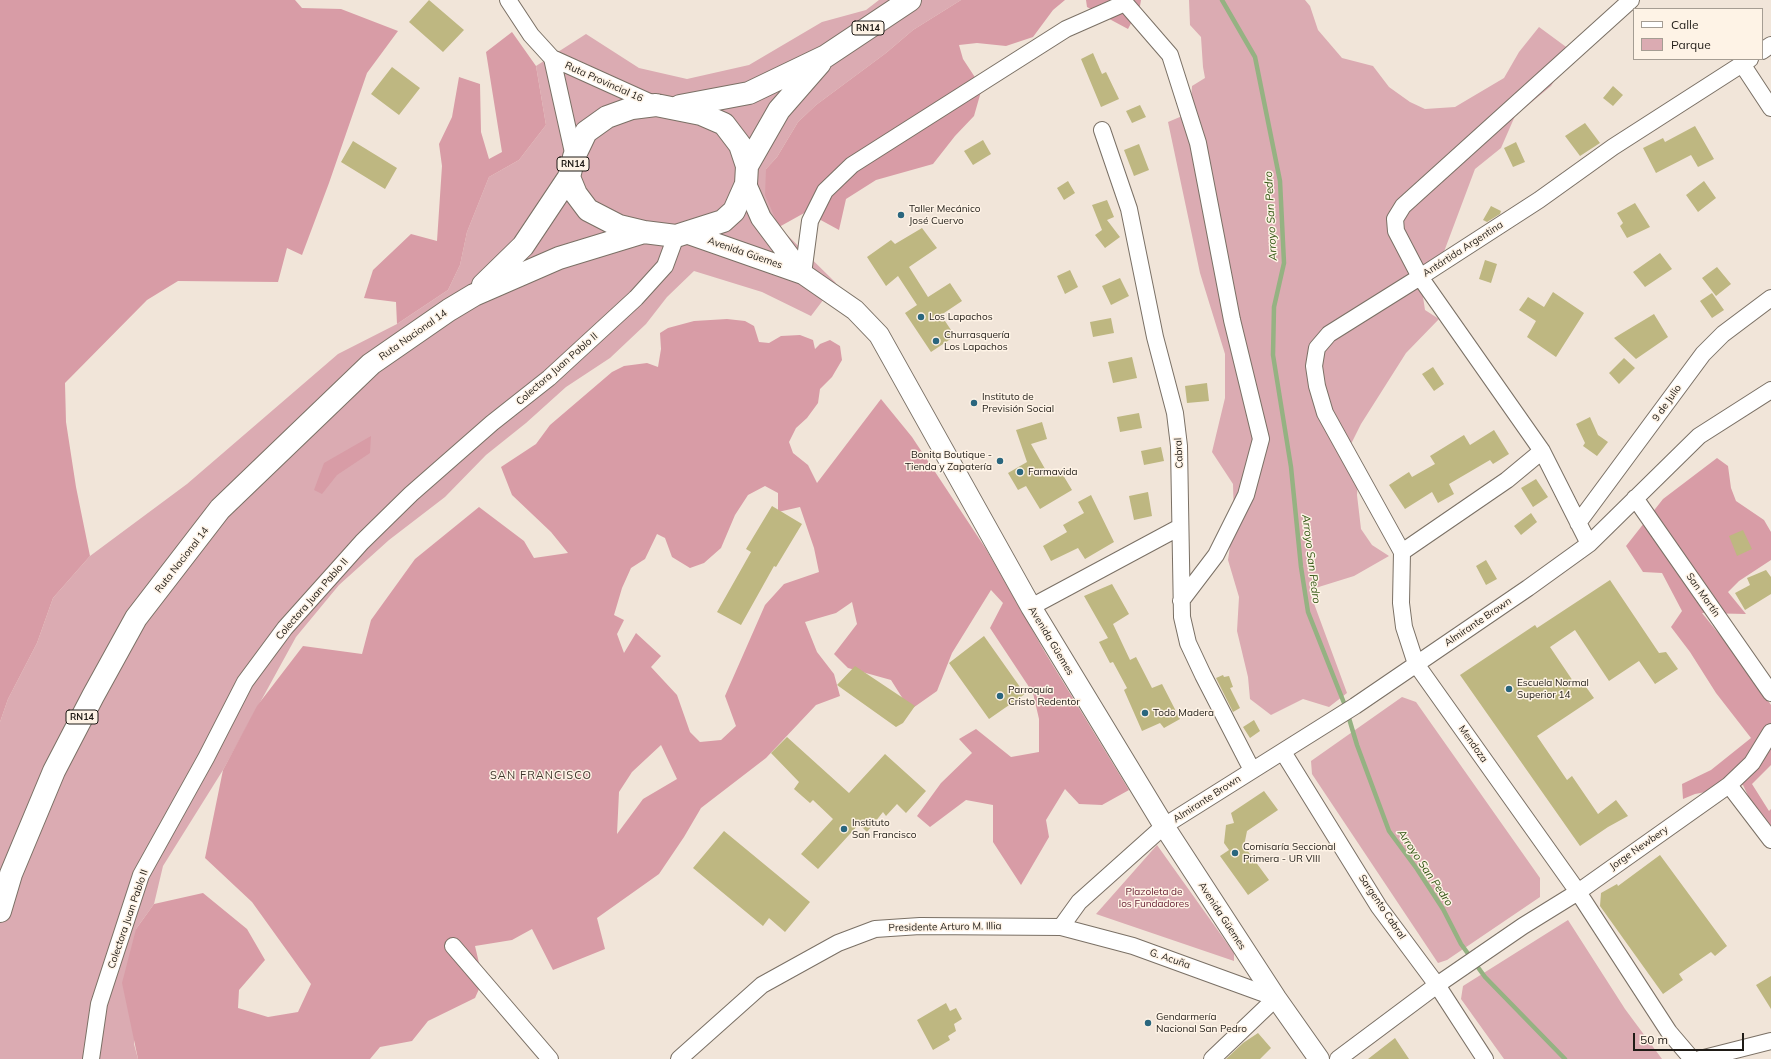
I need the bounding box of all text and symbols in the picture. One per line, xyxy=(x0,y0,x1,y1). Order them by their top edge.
legend xyxy=(1633,8,1763,60)
text: Calle xyxy=(1671,17,1698,32)
road number: RN14 xyxy=(852,21,884,35)
text: Parque xyxy=(1671,37,1711,52)
street label: Ruta Provincial 16 xyxy=(563,59,645,105)
road number: RN14 xyxy=(557,157,589,171)
water label: Arroyo San Pedro xyxy=(1262,171,1280,261)
place label: Taller Mecánico José Cuervo xyxy=(909,203,980,226)
marker: Taller Mecánico José Cuervo xyxy=(896,210,906,220)
street label: Antártida Argentina xyxy=(1421,219,1505,279)
street label: Avenida Güemes xyxy=(706,235,784,271)
street label: Ruta Nacional 14 xyxy=(377,307,449,363)
place label: Los Lapachos xyxy=(929,311,993,323)
marker: Los Lapachos xyxy=(916,312,926,322)
place label: Churrasquería Los Lapachos xyxy=(944,329,1010,352)
street label: Colectora Juan Pablo II xyxy=(514,330,600,408)
marker: Churrasquería Los Lapachos xyxy=(931,336,941,346)
street label: 9 de Julio xyxy=(1650,382,1684,424)
place label: Instituto de Previsión Social xyxy=(982,391,1054,414)
marker: Instituto de Previsión Social xyxy=(969,398,979,408)
street label: Cabral xyxy=(1172,437,1186,469)
place label: Bonita Boutique - Tienda y Zapatería xyxy=(905,449,992,472)
marker: Bonita Boutique - Tienda y Zapatería xyxy=(995,456,1005,466)
place label: Farmavida xyxy=(1028,466,1077,478)
marker: Farmavida xyxy=(1015,467,1025,477)
water label: Arroyo San Pedro xyxy=(1299,514,1323,604)
street label: Ruta Nacional 14 xyxy=(153,525,211,595)
street label: Colectora Juan Pablo II xyxy=(273,556,351,642)
street label: San Martín xyxy=(1683,571,1723,619)
street label: Almirante Brown xyxy=(1442,595,1514,649)
street label: Avenida Güemes xyxy=(1026,604,1076,678)
place label: Escuela Normal Superior 14 xyxy=(1517,677,1589,700)
place label: Parroquía Cristo Redentor xyxy=(1008,684,1080,708)
marker: Escuela Normal Superior 14 xyxy=(1504,684,1514,694)
marker: Parroquía Cristo Redentor xyxy=(995,691,1005,701)
place label: Todo Madera xyxy=(1153,707,1214,719)
marker: Todo Madera xyxy=(1140,708,1150,718)
road number: RN14 xyxy=(66,710,98,724)
street label: Mendoza xyxy=(1456,723,1490,765)
district label: SAN FRANCISCO xyxy=(490,769,592,783)
street label: Almirante Brown xyxy=(1171,773,1243,825)
place label: Instituto San Francisco xyxy=(852,817,917,840)
street label: Jorge Newbery xyxy=(1607,823,1671,873)
marker: Instituto San Francisco xyxy=(839,824,849,834)
water label: Arroyo San Pedro xyxy=(1394,827,1456,909)
place label: Comisaría Seccional Primera - UR VIII xyxy=(1243,841,1336,864)
marker: Comisaría Seccional Primera - UR VIII xyxy=(1230,848,1240,858)
street label: Colectora Juan Pablo II xyxy=(105,868,151,970)
street label: Sargento Cabral xyxy=(1356,872,1408,942)
street label: Avenida Güemes xyxy=(1196,880,1248,952)
park label: Plazoleta de los Fundadores xyxy=(1119,886,1189,910)
street label: Presidente Arturo M. Illia xyxy=(888,920,1002,934)
street label: G. Acuña xyxy=(1148,946,1192,972)
place label: Gendarmería Nacional San Pedro xyxy=(1156,1011,1247,1034)
marker: Gendarmería Nacional San Pedro xyxy=(1143,1018,1153,1028)
scale bar xyxy=(1635,1025,1746,1051)
text: 50 m xyxy=(1640,1032,1668,1047)

